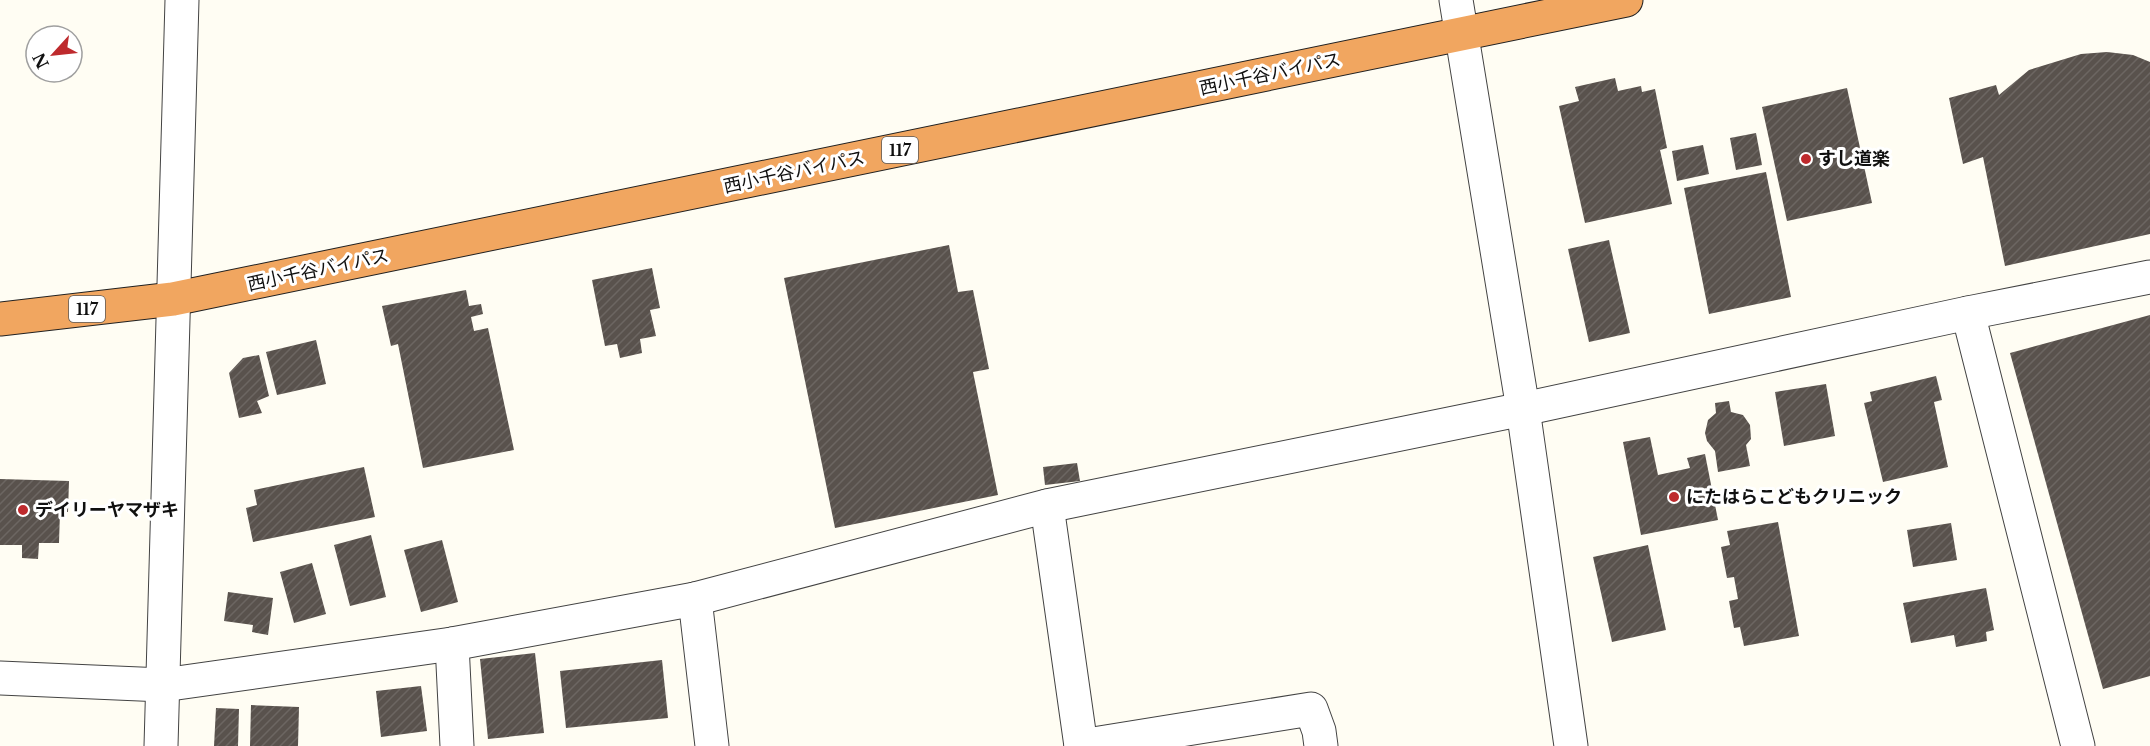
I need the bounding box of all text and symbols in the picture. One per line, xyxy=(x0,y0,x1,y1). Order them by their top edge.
north arrow xyxy=(24,24,84,84)
street label: 西小千谷バイパス xyxy=(1197,48,1343,100)
text: N xyxy=(28,50,53,72)
road number: 117 xyxy=(882,137,918,163)
street label: 西小千谷バイパス xyxy=(721,146,867,198)
place label: すし道楽 xyxy=(1818,148,1890,170)
marker: すし道楽 xyxy=(1799,152,1813,166)
street label: 西小千谷バイパス xyxy=(245,244,391,296)
road number: 117 xyxy=(69,296,105,322)
place label: にたはらこどもクリニック xyxy=(1686,486,1902,508)
marker: にたはらこどもクリニック xyxy=(1667,490,1681,504)
place label: デイリーヤマザキ xyxy=(35,499,179,521)
marker: デイリーヤマザキ xyxy=(16,503,30,517)

